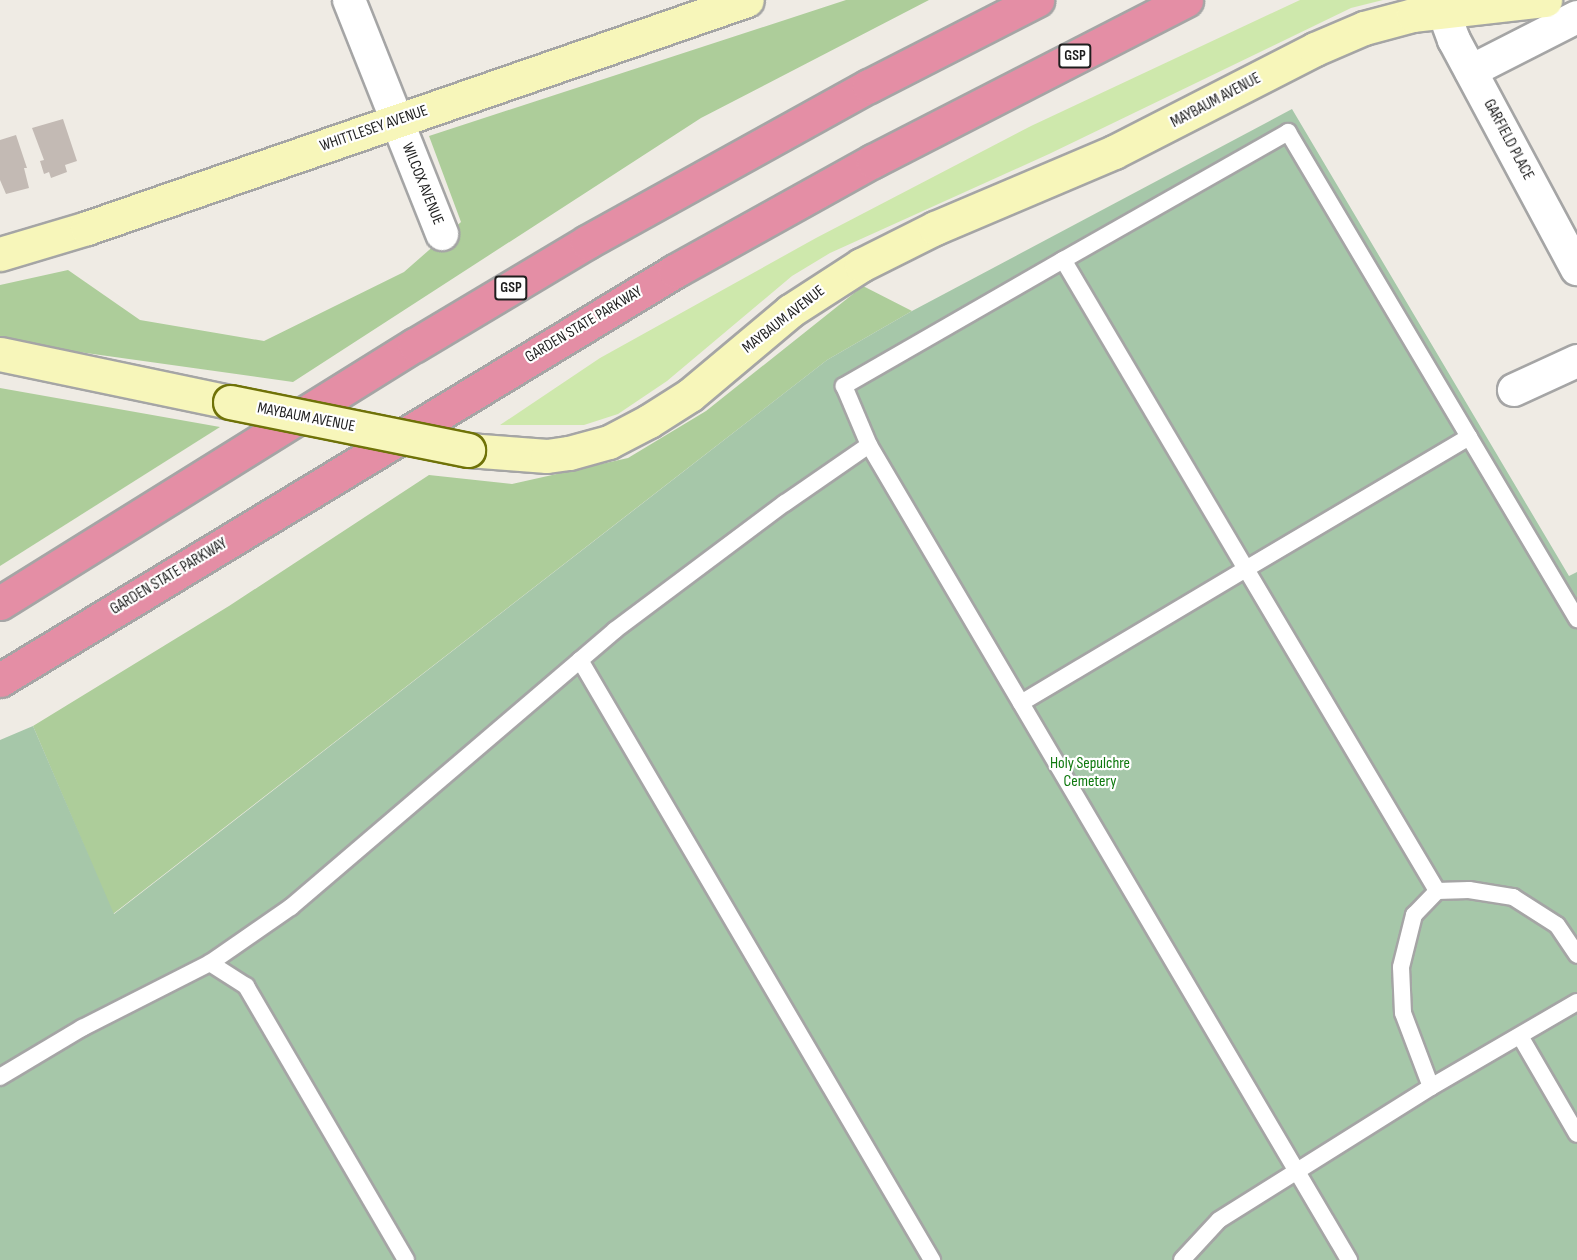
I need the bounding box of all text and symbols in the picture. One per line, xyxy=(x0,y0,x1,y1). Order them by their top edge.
road number: GSP xyxy=(1057,44,1093,68)
street label: MAYBAUM AVENUE xyxy=(1168,69,1264,133)
street label: GARFIELD PLACE xyxy=(1479,96,1537,184)
street label: WHITTLESEY AVENUE xyxy=(318,102,430,156)
street label: WILCOX AVENUE xyxy=(397,140,447,228)
road number: GSP xyxy=(493,276,529,300)
street label: MAYBAUM AVENUE xyxy=(739,282,829,358)
street label: GARDEN STATE PARKWAY xyxy=(522,283,646,367)
street label: MAYBAUM AVENUE xyxy=(256,399,356,437)
street label: GARDEN STATE PARKWAY xyxy=(107,535,231,619)
park label: Holy Sepulchre Cemetery xyxy=(1050,754,1130,792)

